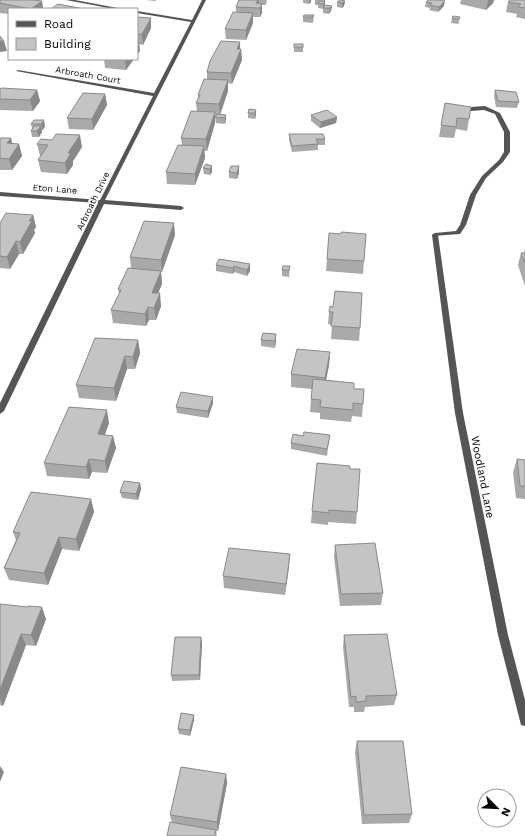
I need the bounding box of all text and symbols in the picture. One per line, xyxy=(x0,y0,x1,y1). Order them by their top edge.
legend xyxy=(8,8,138,60)
text: Road xyxy=(44,17,73,31)
text: Building xyxy=(44,37,91,51)
street label: Arbroath Court xyxy=(55,64,121,86)
street label: Arbroath Drive xyxy=(74,170,112,232)
street label: Eton Lane xyxy=(32,182,78,196)
street label: Woodland Lane xyxy=(468,435,497,519)
north arrow xyxy=(477,788,517,828)
text: N xyxy=(498,805,513,818)

